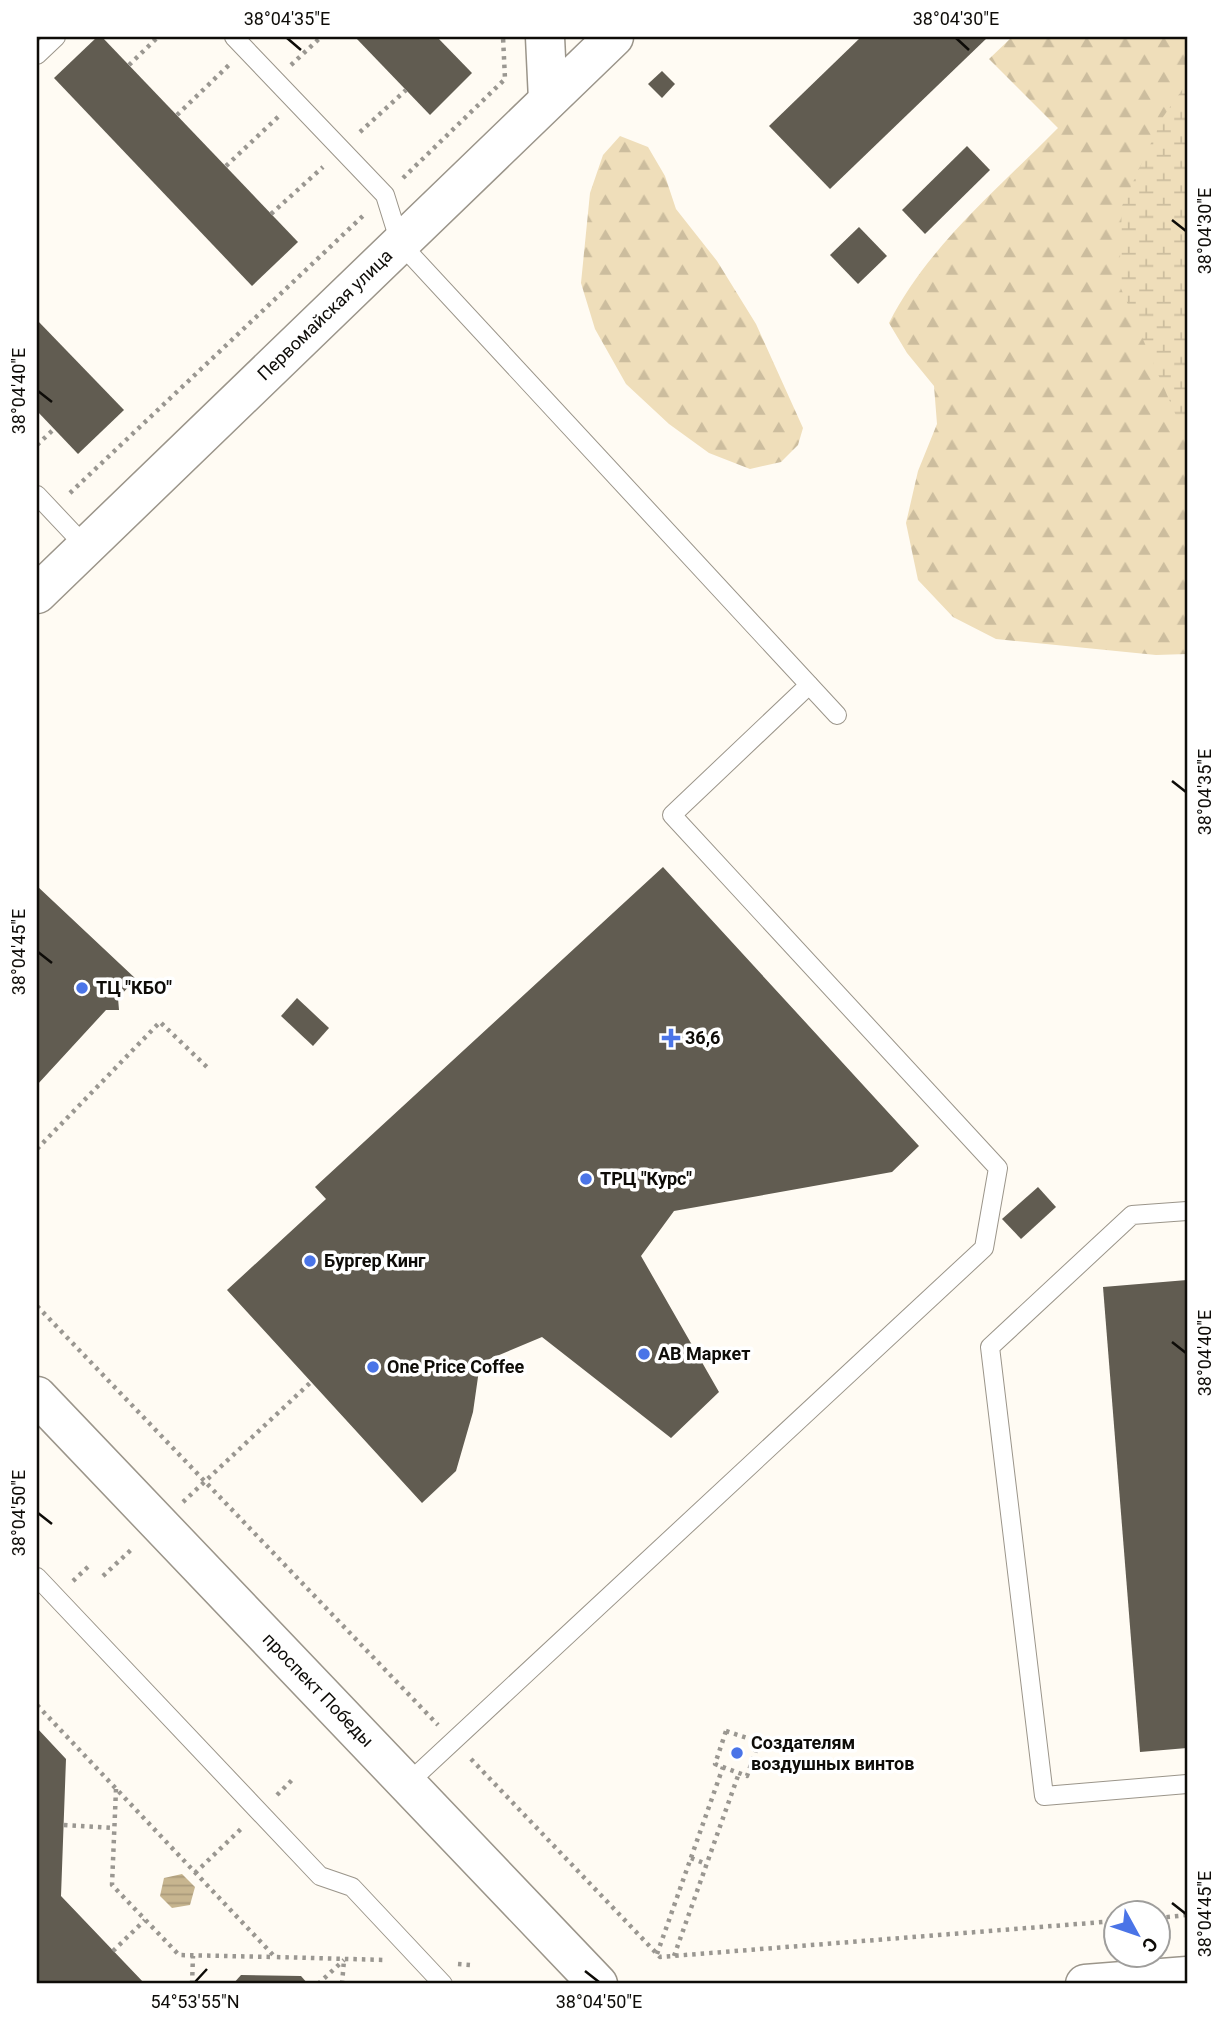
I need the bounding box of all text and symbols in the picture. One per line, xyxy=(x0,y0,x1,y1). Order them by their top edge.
text: 38°04'35"E xyxy=(244,8,330,29)
text: 38°04'30"E xyxy=(913,8,999,29)
text: 38°04'30"E xyxy=(1194,188,1215,274)
street label: Первомайская улица xyxy=(253,245,396,384)
text: 38°04'40"E xyxy=(8,348,29,434)
text: 38°04'35"E xyxy=(1194,749,1215,835)
text: 38°04'45"E xyxy=(8,909,29,995)
place label: ТЦ "КБО" xyxy=(96,977,172,998)
marker: ТЦ "КБО" xyxy=(74,980,90,996)
place label: 36,6 xyxy=(685,1027,720,1048)
marker: 36,6 xyxy=(663,1030,679,1046)
place label: ТРЦ "Курс" xyxy=(600,1168,692,1189)
marker: ТРЦ "Курс" xyxy=(578,1171,594,1187)
place label: Бургер Кинг xyxy=(324,1250,426,1271)
marker: Бургер Кинг xyxy=(302,1253,318,1269)
text: 38°04'40"E xyxy=(1194,1310,1215,1396)
place label: АВ Маркет xyxy=(658,1343,750,1364)
marker: АВ Маркет xyxy=(636,1346,652,1362)
place label: One Price Coffee xyxy=(387,1356,525,1377)
marker: One Price Coffee xyxy=(365,1359,381,1375)
text: 38°04'50"E xyxy=(8,1470,29,1556)
street label: проспект Победы xyxy=(259,1628,378,1751)
place label: Создателям воздушных винтов xyxy=(751,1732,914,1774)
marker: Создателям воздушных винтов xyxy=(729,1745,745,1761)
text: 38°04'45"E xyxy=(1194,1871,1215,1957)
north arrow xyxy=(1102,1898,1172,1968)
text: С xyxy=(1137,1932,1162,1957)
text: 54°53'55"N xyxy=(150,1991,240,2012)
text: 38°04'50"E xyxy=(556,1991,642,2012)

